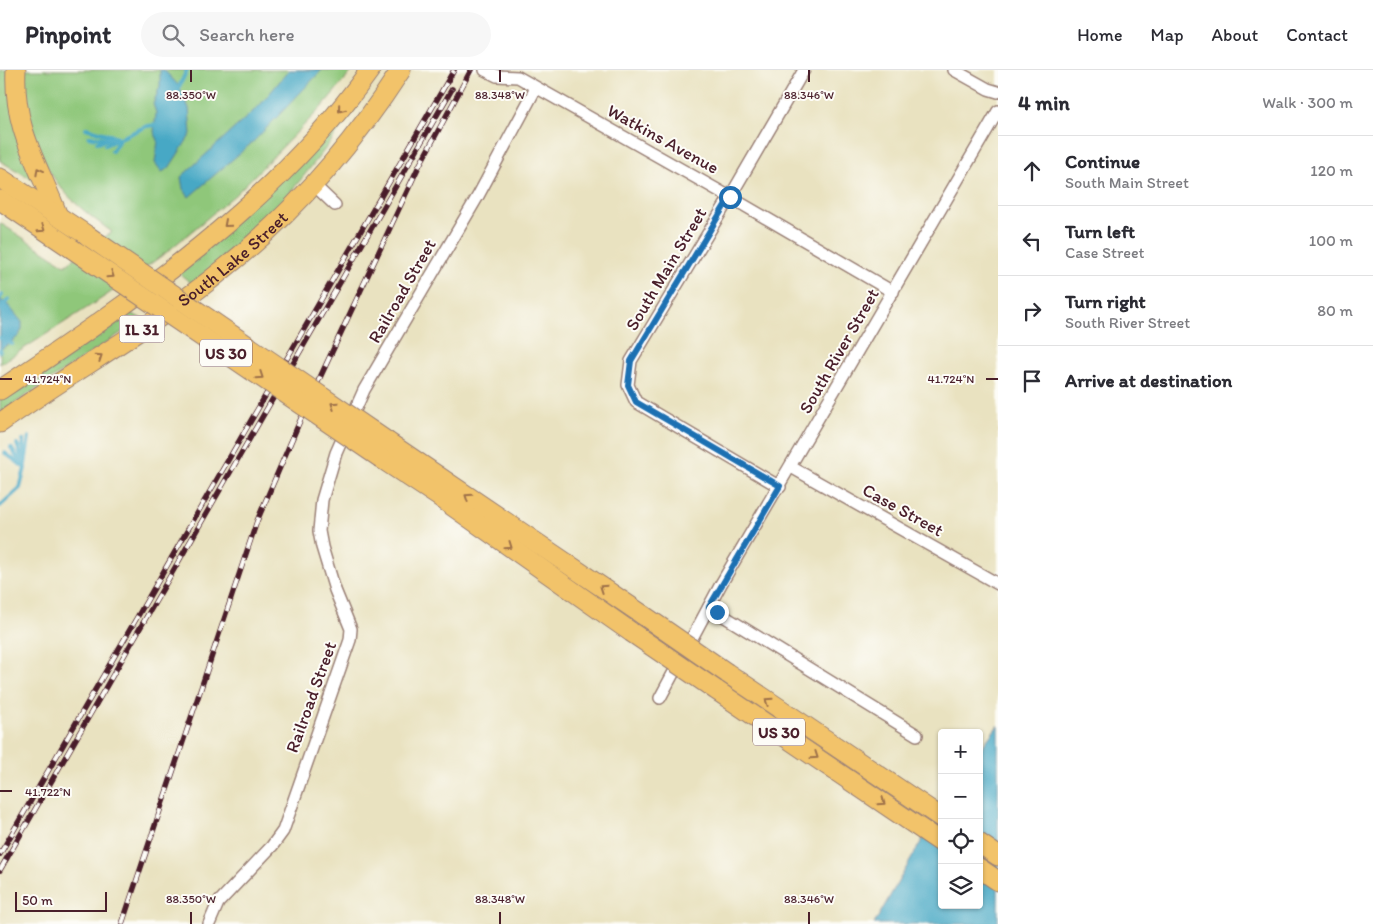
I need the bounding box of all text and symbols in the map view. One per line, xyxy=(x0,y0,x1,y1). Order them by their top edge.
search box xyxy=(141,12,491,57)
text: Pinpoint xyxy=(25,20,111,49)
icon: search xyxy=(159,21,187,49)
text: Search here xyxy=(199,23,294,46)
text: Home xyxy=(1077,24,1123,46)
text: Map xyxy=(1151,24,1184,46)
text: About xyxy=(1212,24,1258,46)
text: Contact xyxy=(1286,24,1348,46)
text: 88.350°W xyxy=(166,88,216,102)
text: 88.348°W xyxy=(475,88,525,102)
text: 88.346°W xyxy=(784,88,834,102)
text: 4 min xyxy=(1018,90,1070,115)
text: Walk · 300 m xyxy=(1262,93,1353,112)
street label: Watkins Avenue xyxy=(603,99,723,179)
one-way arrow xyxy=(338,103,347,112)
text: Continue xyxy=(1065,150,1140,173)
icon: ahead xyxy=(1018,157,1046,185)
text: 120 m xyxy=(1310,161,1353,180)
one-way arrow xyxy=(35,167,45,176)
text: South Main Street xyxy=(1065,173,1189,192)
route start xyxy=(719,186,742,209)
street label: South Main Street xyxy=(621,203,711,334)
street label: South Lake Street xyxy=(173,207,293,312)
one-way arrow xyxy=(223,218,232,227)
text: Turn left xyxy=(1065,220,1135,243)
one-way arrow xyxy=(37,223,46,232)
icon: left xyxy=(1018,227,1046,255)
text: 100 m xyxy=(1309,231,1353,250)
street label: Railroad Street xyxy=(363,235,441,347)
text: Case Street xyxy=(1065,243,1145,262)
one-way arrow xyxy=(105,269,115,278)
street label: South River Street xyxy=(794,284,884,418)
text: Turn right xyxy=(1065,290,1146,313)
icon: right xyxy=(1018,297,1046,325)
text: 80 m xyxy=(1317,301,1353,320)
text: South River Street xyxy=(1065,313,1190,332)
road number: IL 31 xyxy=(120,315,164,342)
road number: US 30 xyxy=(200,340,252,366)
one-way arrow xyxy=(93,354,103,363)
icon: arrive xyxy=(1018,367,1046,395)
text: Arrive at destination xyxy=(1065,369,1232,392)
one-way arrow xyxy=(254,370,264,379)
text: 41.724°N xyxy=(25,372,71,386)
text: 41.724°N xyxy=(928,372,974,386)
one-way arrow xyxy=(330,401,339,411)
street label: Case Street xyxy=(858,479,948,541)
one-way arrow xyxy=(464,493,473,503)
one-way arrow xyxy=(503,540,512,549)
one-way arrow xyxy=(599,585,608,594)
route end xyxy=(706,601,729,624)
street label: Railroad Street xyxy=(281,638,341,756)
one-way arrow xyxy=(764,698,774,707)
road number: US 30 xyxy=(753,719,805,746)
map controls xyxy=(938,729,983,909)
button: + xyxy=(938,729,983,774)
one-way arrow xyxy=(809,750,818,759)
button: − xyxy=(938,774,983,819)
text: 41.722°N xyxy=(25,785,71,799)
one-way arrow xyxy=(876,796,886,805)
button: locate xyxy=(938,819,983,864)
button: layers xyxy=(938,864,983,909)
scale bar xyxy=(15,889,108,912)
text: 50 m xyxy=(22,892,53,909)
text: 88.350°W xyxy=(166,892,216,906)
text: 88.348°W xyxy=(475,892,525,906)
text: 88.346°W xyxy=(784,892,834,906)

